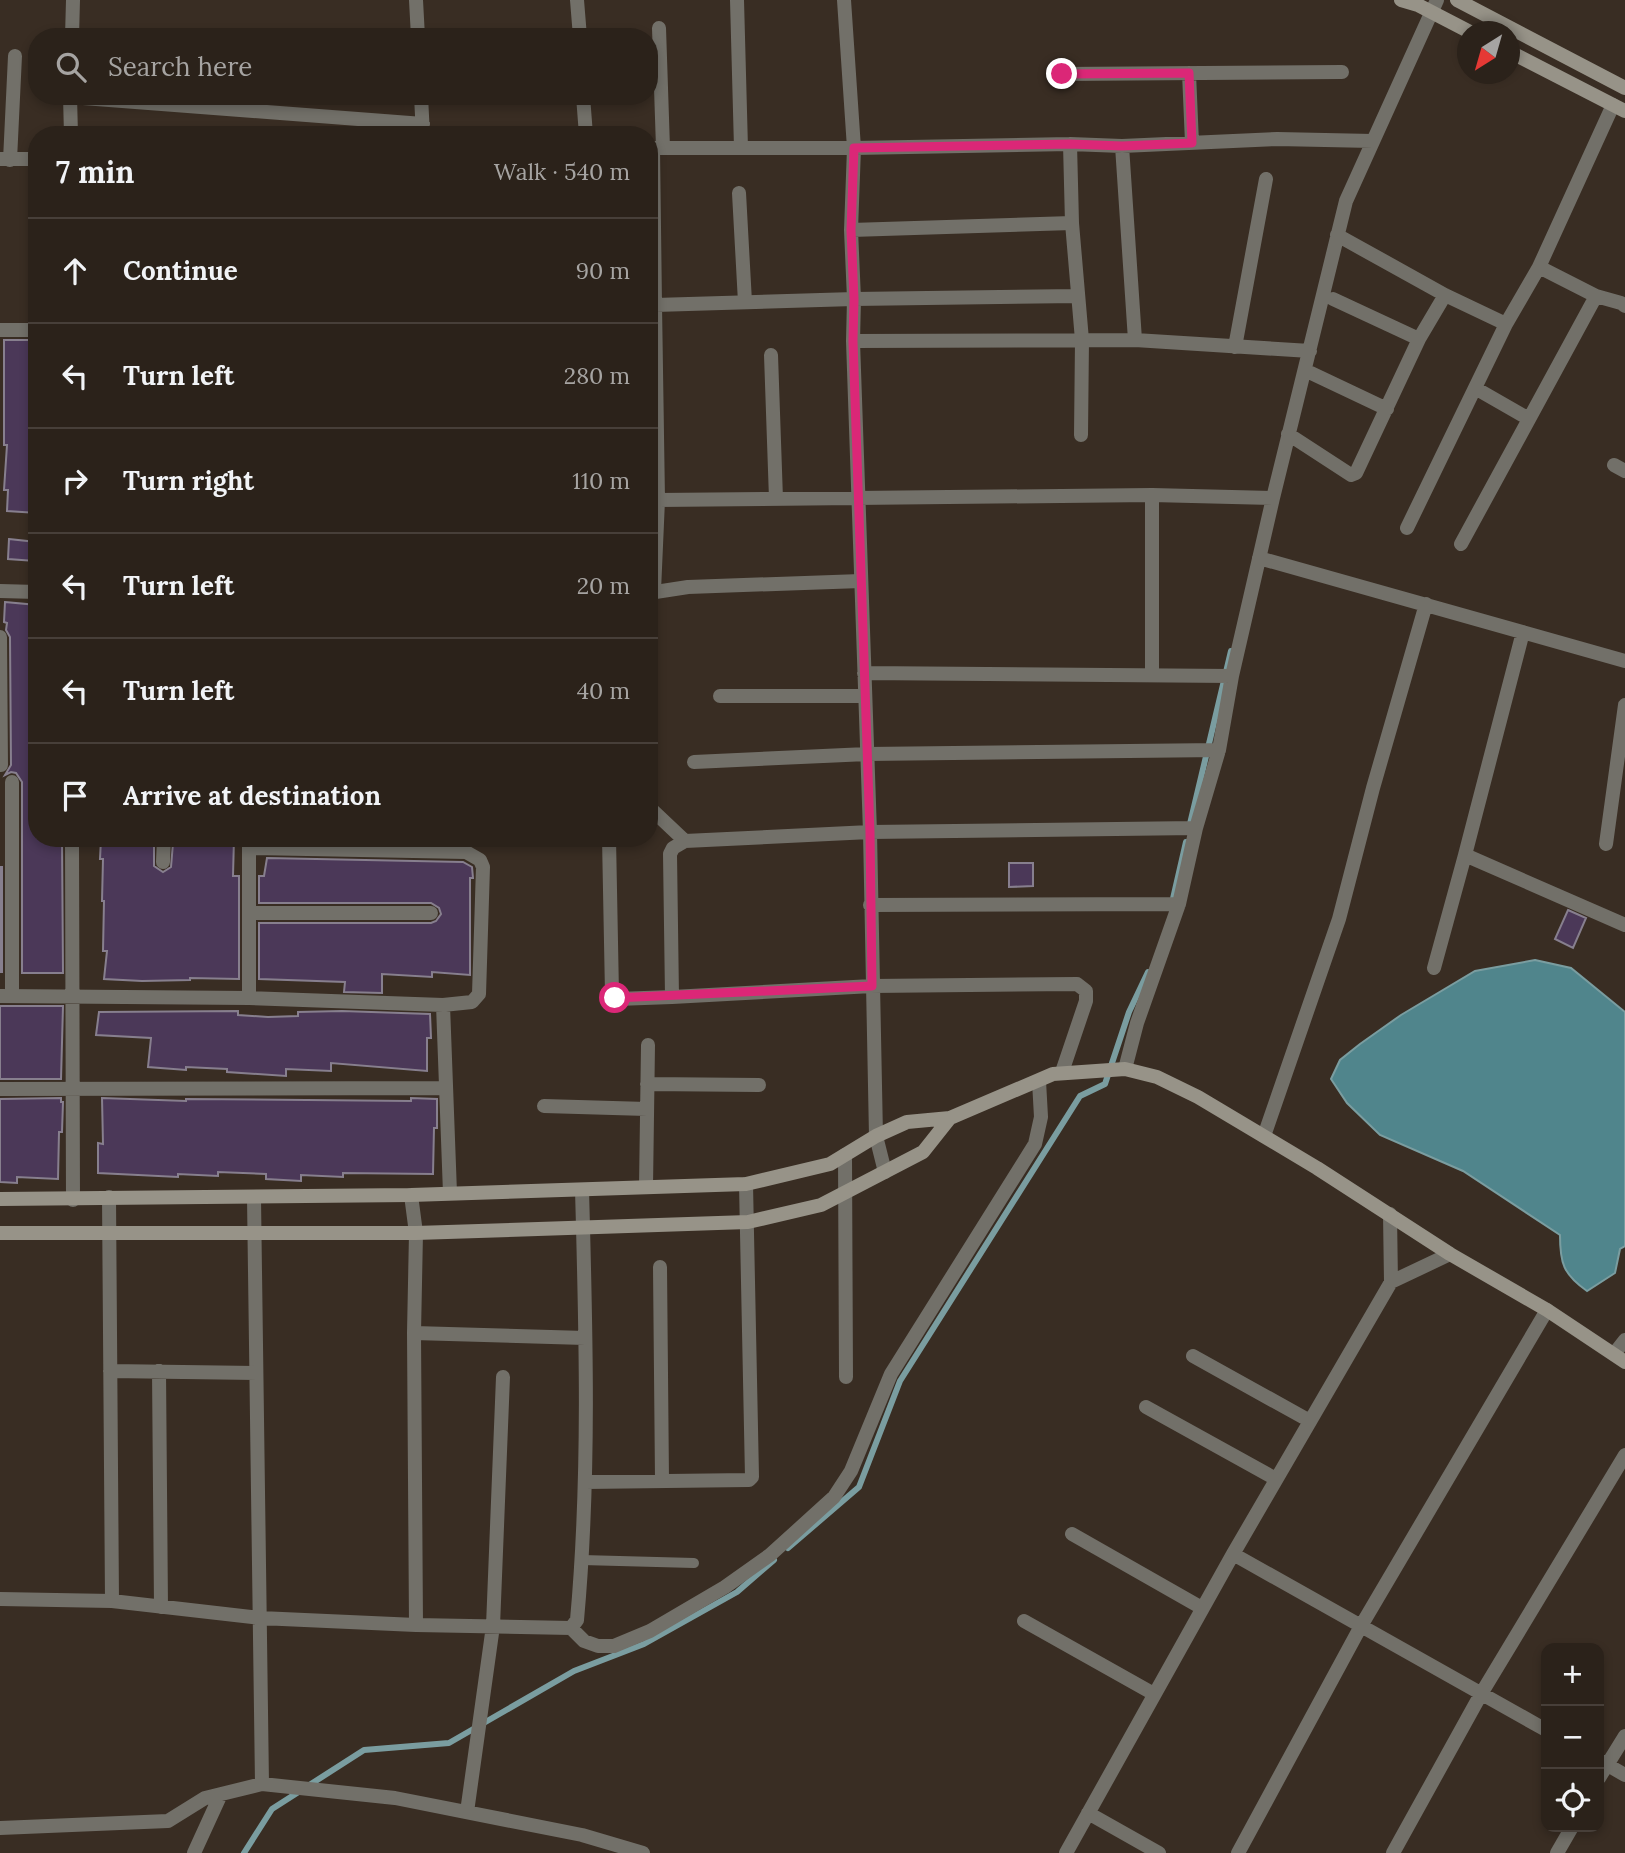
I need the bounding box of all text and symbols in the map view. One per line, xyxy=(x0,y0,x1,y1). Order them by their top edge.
north arrow xyxy=(1457,21,1520,84)
search box xyxy=(28,28,658,105)
icon: search xyxy=(52,48,90,86)
text: Search here xyxy=(108,50,252,83)
route end xyxy=(1046,58,1077,89)
text: 7 min xyxy=(56,153,135,191)
text: Walk · 540 m xyxy=(494,157,630,186)
icon: ahead xyxy=(56,252,94,290)
text: Continue xyxy=(123,254,238,287)
text: 90 m xyxy=(576,256,630,285)
icon: left xyxy=(56,357,94,395)
text: Turn left xyxy=(123,359,234,392)
text: 280 m xyxy=(564,361,630,390)
icon: right xyxy=(56,462,94,500)
text: Turn right xyxy=(123,464,254,497)
text: 110 m xyxy=(572,466,630,495)
icon: left xyxy=(56,567,94,605)
text: Turn left xyxy=(123,569,234,602)
text: 20 m xyxy=(577,571,630,600)
icon: left xyxy=(56,672,94,710)
text: Turn left xyxy=(123,674,234,707)
text: 40 m xyxy=(577,676,630,705)
icon: arrive xyxy=(56,777,94,815)
text: Arrive at destination xyxy=(123,779,381,812)
route start xyxy=(599,982,630,1013)
map controls xyxy=(1541,1643,1604,1832)
button: + xyxy=(1541,1643,1604,1706)
button: − xyxy=(1541,1706,1604,1769)
button: locate xyxy=(1541,1769,1604,1832)

